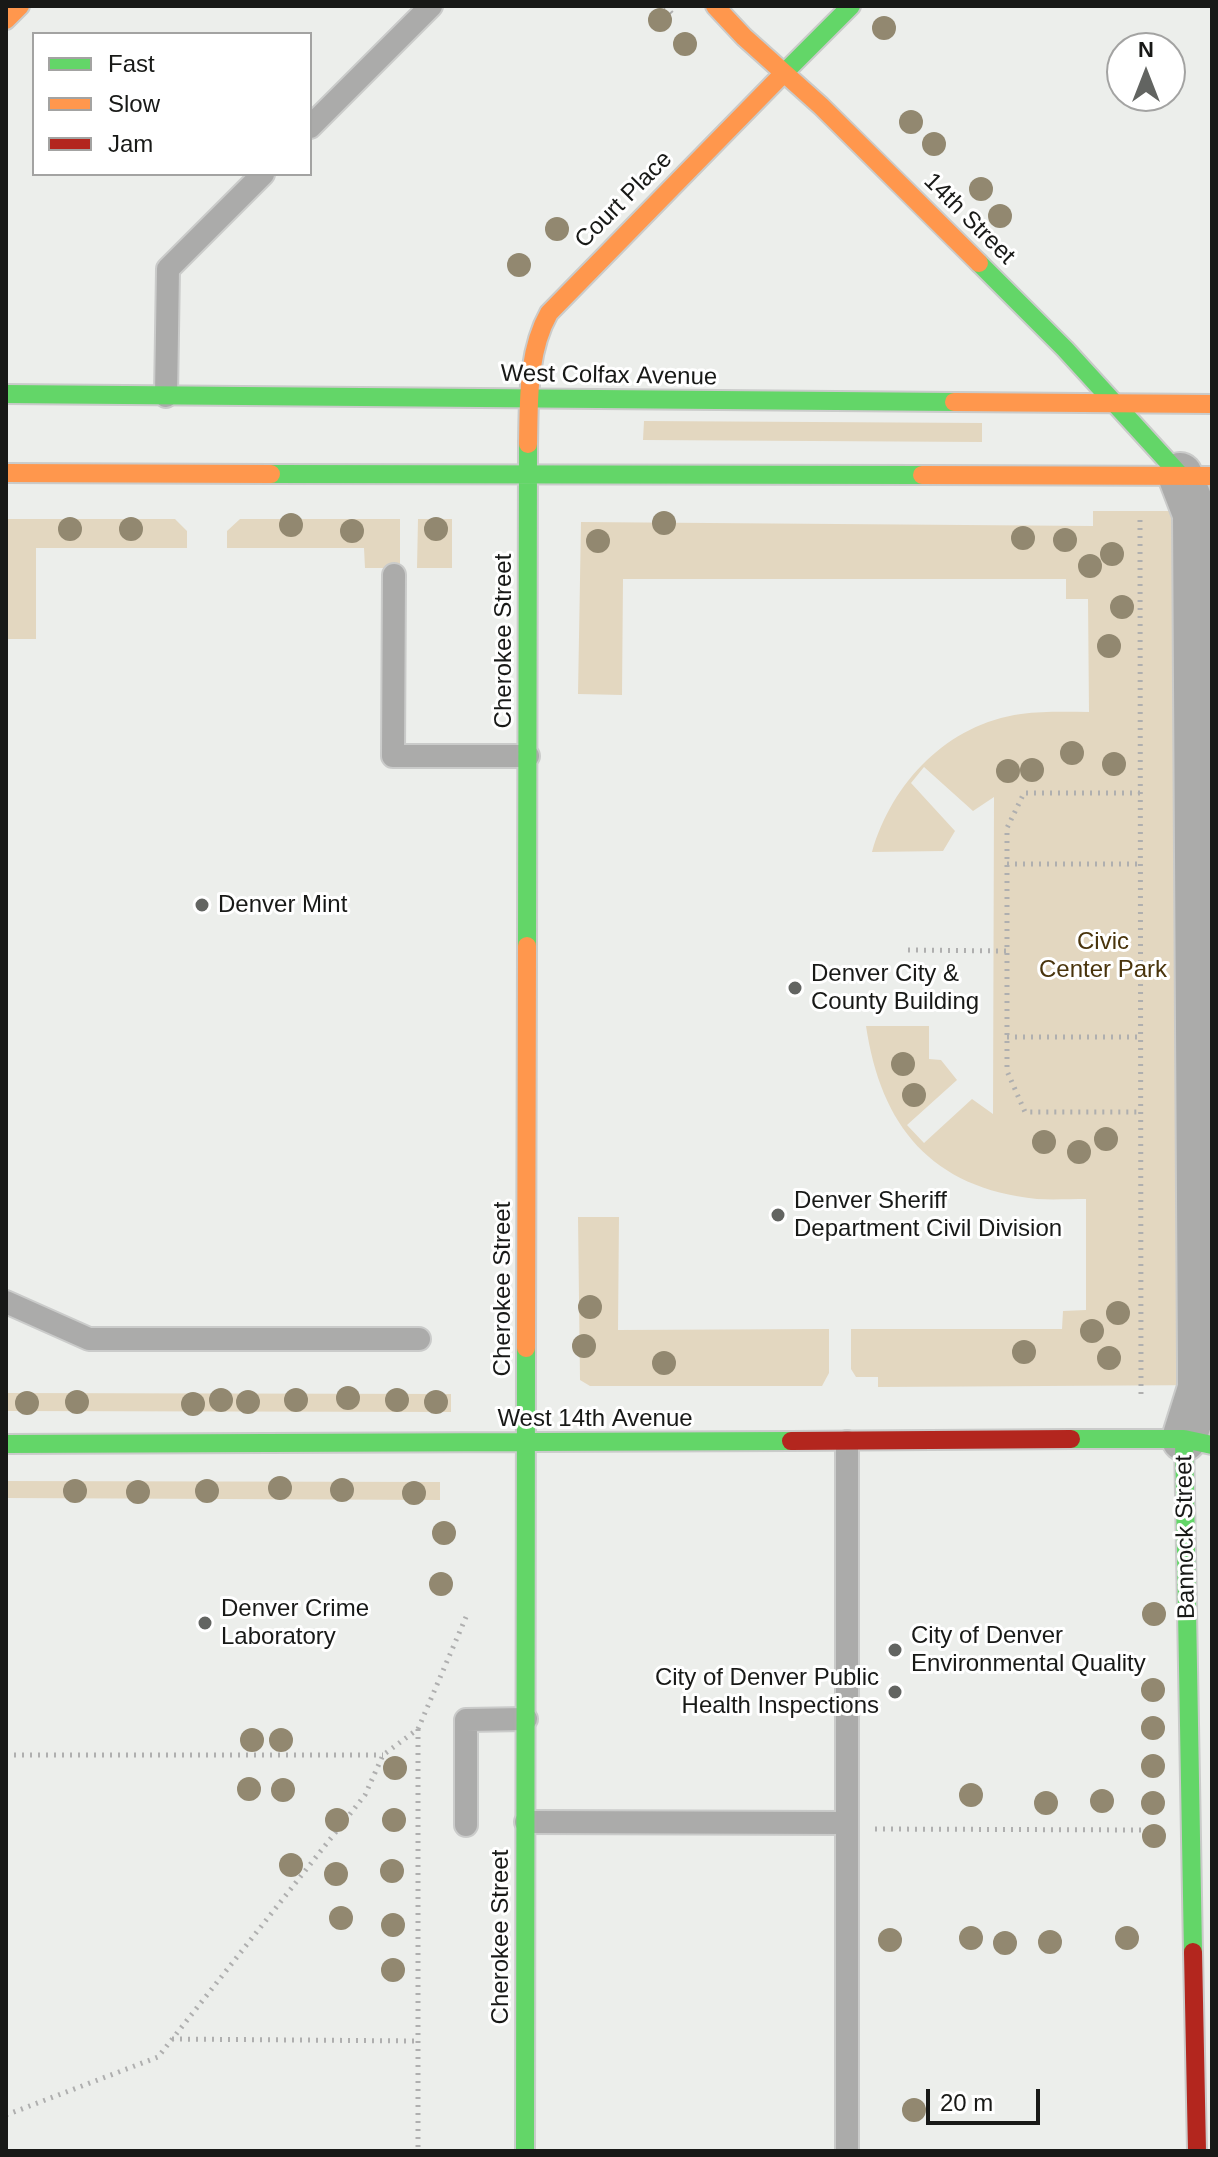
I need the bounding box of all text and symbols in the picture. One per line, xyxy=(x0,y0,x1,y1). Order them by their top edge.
legend xyxy=(32,32,312,176)
north arrow xyxy=(1106,32,1186,112)
text: N xyxy=(1138,37,1154,62)
text: Fast xyxy=(108,50,155,77)
text: Slow xyxy=(108,90,160,117)
text: Jam xyxy=(108,130,153,157)
street label: Court Place xyxy=(569,145,679,255)
street label: 14th Street xyxy=(917,167,1021,271)
street label: West Colfax Avenue xyxy=(500,360,718,392)
street label: Cherokee Street xyxy=(490,554,518,728)
place label: Denver Mint xyxy=(218,891,347,919)
marker: Denver Mint xyxy=(193,896,211,914)
park label: Civic Center Park xyxy=(1039,928,1167,984)
place label: Denver City & County Building xyxy=(811,960,979,1016)
marker: Denver City & County Building xyxy=(786,979,804,997)
place label: Denver Sheriff Department Civil Division xyxy=(794,1187,1062,1243)
street label: Cherokee Street xyxy=(489,1202,517,1376)
marker: Denver Sheriff Department Civil Division xyxy=(769,1206,787,1224)
street label: West 14th Avenue xyxy=(497,1405,693,1433)
street label: Bannock Street xyxy=(1170,1455,1202,1619)
place label: Denver Crime Laboratory xyxy=(221,1595,369,1651)
marker: Denver Crime Laboratory xyxy=(196,1614,214,1632)
place label: City of Denver Environmental Quality xyxy=(911,1622,1146,1678)
marker: City of Denver Environmental Quality xyxy=(886,1641,904,1659)
place label: City of Denver Public Health Inspections xyxy=(655,1664,879,1720)
marker: City of Denver Public Health Inspections xyxy=(886,1683,904,1701)
street label: Cherokee Street xyxy=(487,1850,515,2024)
scale bar xyxy=(930,2073,1044,2123)
text: 20 m xyxy=(940,2089,993,2116)

